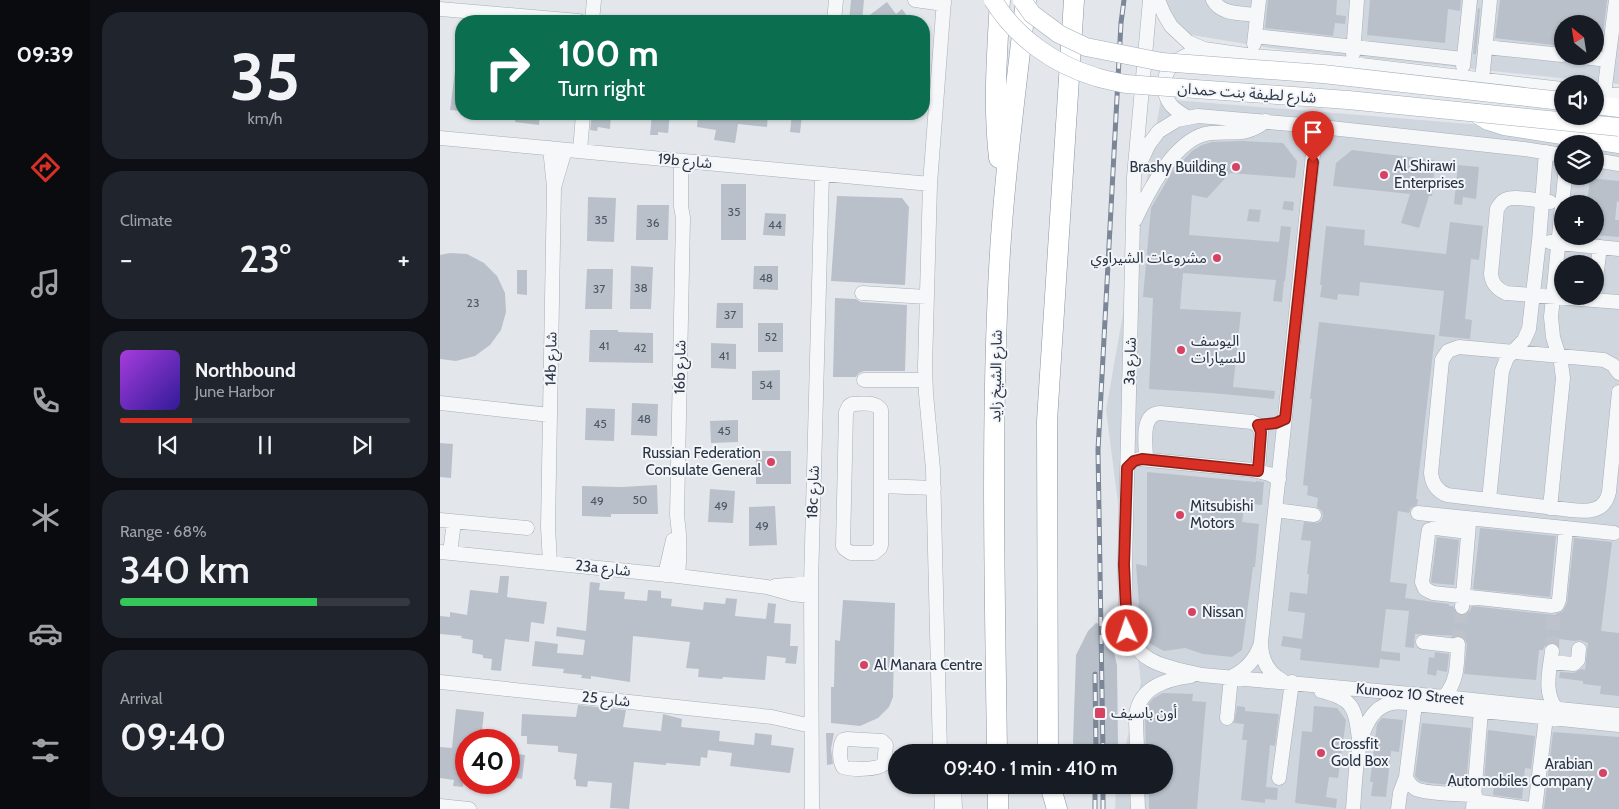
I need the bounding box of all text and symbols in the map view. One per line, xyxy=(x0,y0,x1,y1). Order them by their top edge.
north arrow xyxy=(1554,15,1604,65)
map controls xyxy=(1554,15,1604,305)
text: 100 m xyxy=(558,32,659,75)
icon: right xyxy=(475,35,540,100)
text: 35 xyxy=(230,37,300,116)
text: 09:39 xyxy=(16,41,74,68)
text: Turn right xyxy=(558,75,645,102)
button: sound xyxy=(1554,75,1604,125)
street label: شارع لطيفة بنت حمدان xyxy=(1177,79,1317,110)
text: km/h xyxy=(247,109,283,128)
pin xyxy=(1292,111,1334,162)
icon: arrive xyxy=(1299,118,1327,146)
button: layers xyxy=(1554,135,1604,185)
icon: directions xyxy=(28,150,63,185)
street label: 19b شارع xyxy=(657,150,713,175)
place label: Al Shirawi Enterprises xyxy=(1394,157,1464,192)
place label: Brashy Building xyxy=(1129,158,1227,176)
marker: Brashy Building xyxy=(1230,161,1242,173)
marker: Al Shirawi Enterprises xyxy=(1378,169,1390,181)
button: + xyxy=(1554,195,1604,245)
house number: 35 xyxy=(728,204,740,219)
text: Climate xyxy=(120,211,172,230)
house number: 35 xyxy=(595,212,607,227)
house number: 36 xyxy=(646,215,660,230)
house number: 44 xyxy=(768,217,782,232)
text: 23° xyxy=(239,235,291,282)
text: − xyxy=(120,242,132,276)
text: + xyxy=(398,242,410,276)
place label: مشروعات الشيراوي xyxy=(1090,249,1207,269)
marker: مشروعات الشيراوي xyxy=(1211,252,1223,264)
button: − xyxy=(1554,255,1604,305)
icon: music xyxy=(28,266,63,301)
house number: 48 xyxy=(759,270,773,285)
house number: 38 xyxy=(634,280,648,295)
house number: 37 xyxy=(593,281,605,296)
house number: 23 xyxy=(467,295,479,310)
house number: 37 xyxy=(724,307,736,322)
house number: 52 xyxy=(765,329,777,344)
street label: شارع الشيخ زايد xyxy=(986,329,1009,423)
street label: 14b شارع xyxy=(542,331,563,386)
place label: اليوسف للسيارات xyxy=(1191,332,1246,367)
street label: 3a شارع xyxy=(1120,336,1143,385)
house number: 41 xyxy=(599,338,609,353)
street label: 16b شارع xyxy=(671,339,692,394)
house number: 42 xyxy=(633,340,647,355)
marker: اليوسف للسيارات xyxy=(1175,344,1187,356)
house number: 41 xyxy=(719,348,729,363)
text: Northbound xyxy=(195,359,296,382)
house number: 54 xyxy=(759,377,773,392)
text: June Harbor xyxy=(195,382,275,401)
icon: phone xyxy=(28,383,63,418)
house number: 48 xyxy=(637,411,651,426)
house number: 45 xyxy=(593,416,607,431)
house number: 45 xyxy=(717,423,731,438)
icon: previous xyxy=(154,431,182,459)
icon: pause xyxy=(251,431,279,459)
icon: next xyxy=(348,431,376,459)
place label: Russian Federation Consulate General xyxy=(642,444,761,479)
marker: Russian Federation Consulate General xyxy=(765,456,777,468)
street label: 18c شارع xyxy=(803,465,826,519)
house number: 50 xyxy=(633,492,647,507)
house number: 49 xyxy=(590,493,604,508)
place label: Mitsubishi Motors xyxy=(1190,497,1253,532)
house number: 49 xyxy=(714,498,728,513)
icon: climate xyxy=(28,500,63,535)
marker: Mitsubishi Motors xyxy=(1174,509,1186,521)
house number: 49 xyxy=(755,518,769,533)
text: Range · 68% xyxy=(120,522,207,541)
text: 340 km xyxy=(120,546,250,593)
street label: 23a شارع xyxy=(574,556,632,583)
place label: Nissan xyxy=(1202,603,1244,621)
position arrow xyxy=(1100,604,1152,656)
marker: Nissan xyxy=(1186,606,1198,618)
icon: car xyxy=(28,616,63,651)
place label: Al Manara Centre xyxy=(874,656,983,674)
marker: Al Manara Centre xyxy=(858,659,870,671)
street label: Kunooz 10 Street xyxy=(1355,679,1465,709)
street label: شارع 25 xyxy=(581,688,631,713)
text: Arrival xyxy=(120,689,163,708)
place label: أون باسيف xyxy=(1111,704,1177,722)
marker: أون باسيف xyxy=(1093,706,1107,720)
text: 09:40 xyxy=(120,713,226,760)
speed limit sign: 40 xyxy=(455,729,520,794)
icon: filters xyxy=(28,733,63,768)
place label: Crossfit Gold Box xyxy=(1331,735,1388,770)
marker: Crossfit Gold Box xyxy=(1315,747,1327,759)
place label: Arabian Automobiles Company xyxy=(1447,755,1593,790)
text: 09:40 · 1 min · 410 m xyxy=(944,757,1117,780)
marker: Arabian Automobiles Company xyxy=(1597,767,1609,779)

